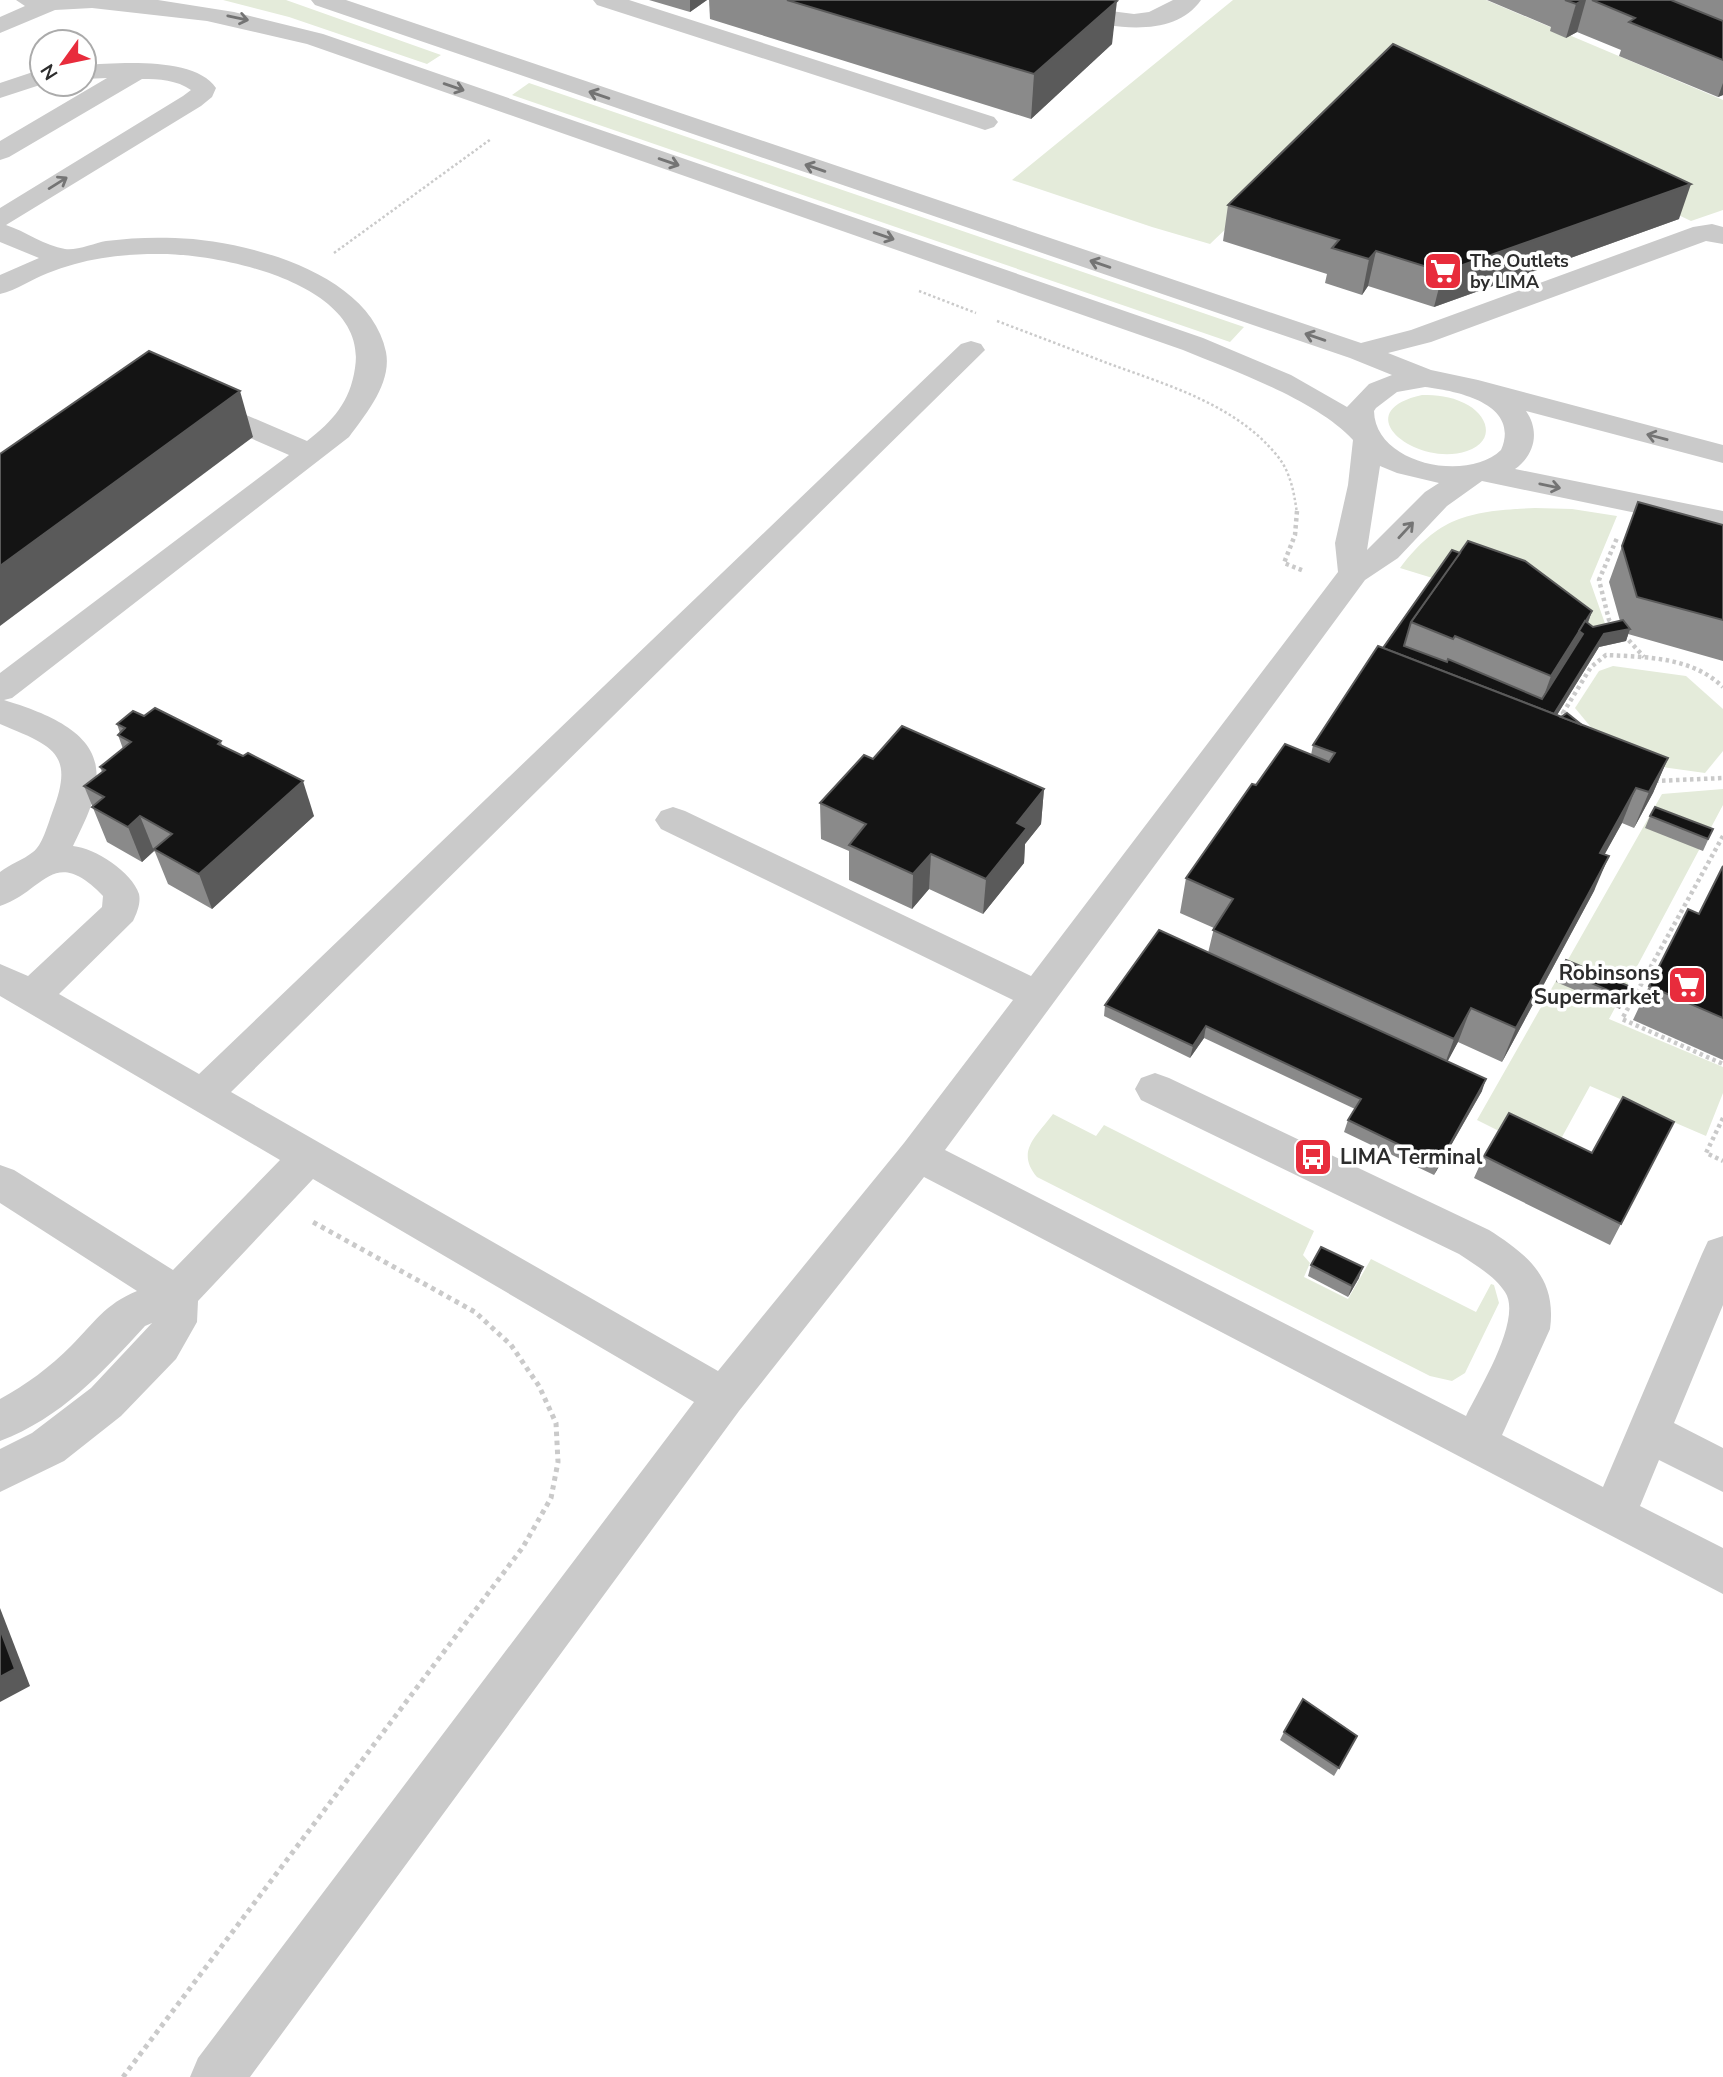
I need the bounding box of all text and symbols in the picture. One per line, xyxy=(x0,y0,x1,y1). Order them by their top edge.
one-way arrow xyxy=(226,11,249,25)
north arrow xyxy=(28,28,98,98)
text: N xyxy=(35,59,64,85)
one-way arrow xyxy=(443,82,465,94)
one-way arrow xyxy=(588,88,610,101)
one-way arrow xyxy=(658,156,680,169)
one-way arrow xyxy=(804,161,826,173)
one-way arrow xyxy=(48,176,68,190)
one-way arrow xyxy=(872,231,894,243)
place label: The Outlets by LIMA xyxy=(1470,249,1569,294)
supermarket icon: The Outlets by LIMA xyxy=(1422,250,1464,292)
one-way arrow xyxy=(1089,257,1111,269)
one-way arrow xyxy=(1305,330,1327,342)
one-way arrow xyxy=(1646,430,1669,443)
one-way arrow xyxy=(1538,479,1561,493)
one-way arrow xyxy=(1398,521,1414,539)
place label: Robinsons Supermarket xyxy=(1534,959,1661,1011)
supermarket icon: Robinsons Supermarket xyxy=(1666,964,1708,1006)
bus stop icon: LIMA Terminal xyxy=(1292,1136,1334,1178)
place label: LIMA Terminal xyxy=(1340,1143,1483,1171)

